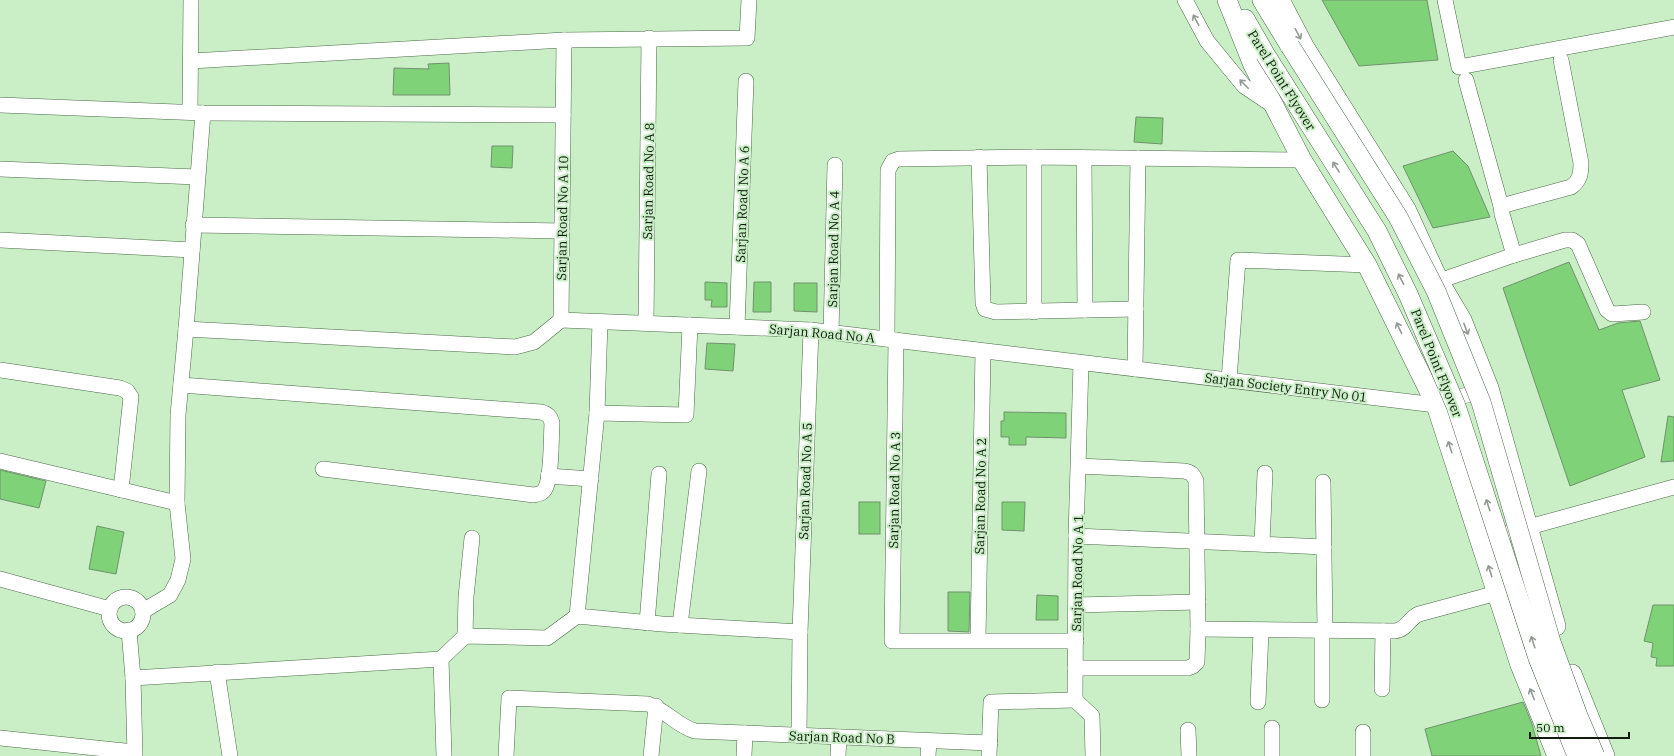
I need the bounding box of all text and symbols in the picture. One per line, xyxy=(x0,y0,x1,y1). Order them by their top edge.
one-way arrow xyxy=(1192,14,1199,26)
street label: Parel Point Flyover xyxy=(1244,27,1320,134)
one-way arrow xyxy=(1295,28,1303,40)
one-way arrow xyxy=(1239,79,1249,89)
street label: Sarjan Road No A 8 xyxy=(639,122,658,240)
street label: Sarjan Road No A 6 xyxy=(732,145,753,263)
street label: Sarjan Road No A 10 xyxy=(553,155,572,281)
one-way arrow xyxy=(1332,161,1340,172)
street label: Sarjan Road No A 4 xyxy=(824,190,843,308)
one-way arrow xyxy=(1397,273,1404,285)
street label: Parel Point Flyover xyxy=(1407,306,1466,420)
street label: Sarjan Road No A xyxy=(768,320,876,347)
one-way arrow xyxy=(1394,322,1402,334)
one-way arrow xyxy=(1463,323,1471,335)
street label: Sarjan Society Entry No 01 xyxy=(1204,369,1368,406)
street label: Sarjan Road No A 5 xyxy=(795,422,816,540)
street label: Sarjan Road No A 3 xyxy=(885,431,904,549)
street label: Sarjan Road No A 2 xyxy=(971,437,990,555)
one-way arrow xyxy=(1446,441,1453,454)
one-way arrow xyxy=(1484,498,1491,511)
street label: Sarjan Road No A 1 xyxy=(1068,514,1087,632)
one-way arrow xyxy=(1485,565,1493,577)
one-way arrow xyxy=(1528,636,1536,648)
one-way arrow xyxy=(1527,688,1535,700)
scale bar xyxy=(1530,714,1629,740)
text: 50 m xyxy=(1536,720,1565,735)
street label: Sarjan Road No B xyxy=(789,727,895,748)

